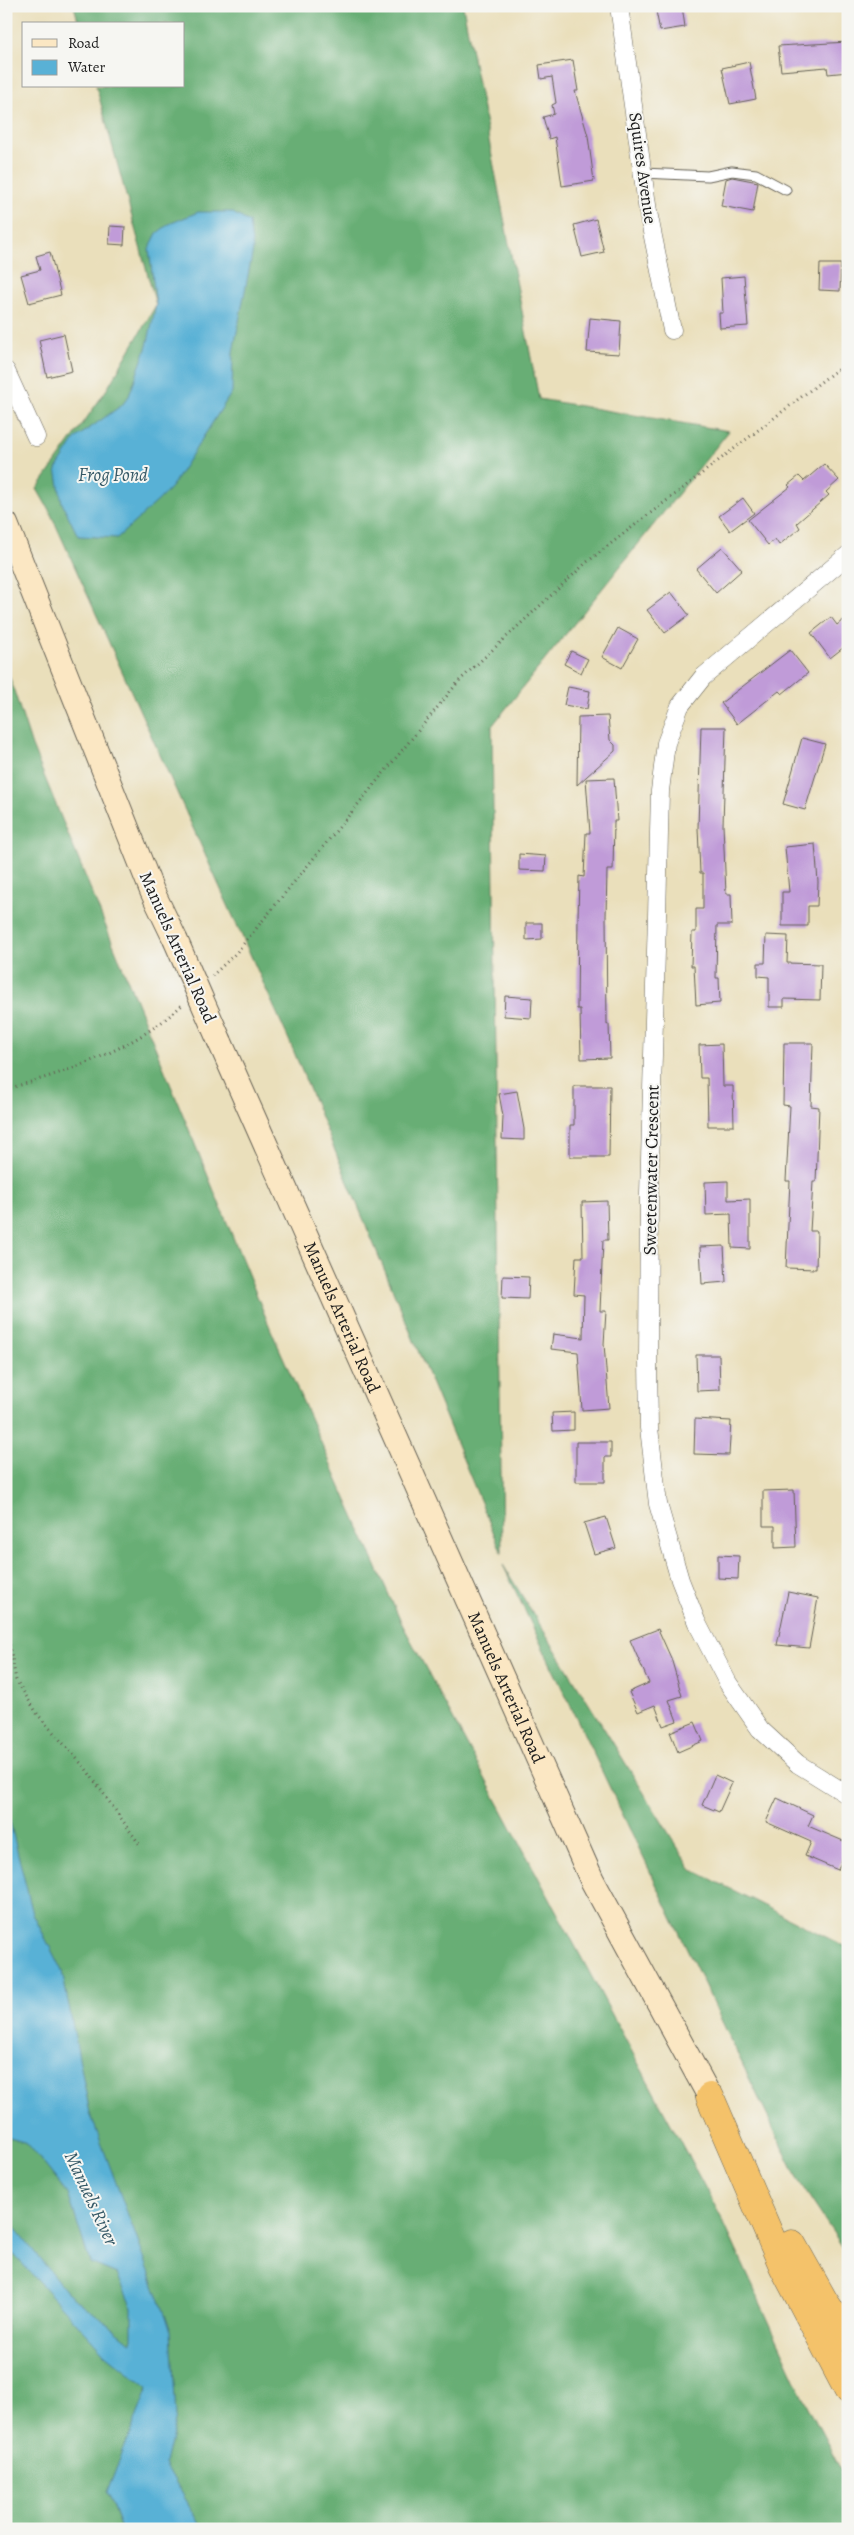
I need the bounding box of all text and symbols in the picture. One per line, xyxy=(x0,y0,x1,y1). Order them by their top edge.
legend xyxy=(22,22,185,88)
text: Road xyxy=(68,33,100,53)
text: Water xyxy=(67,57,105,77)
street label: Squires Avenue xyxy=(623,111,663,225)
water label: Frog Pond xyxy=(78,462,148,488)
street label: Manuels Arterial Road xyxy=(134,868,222,1027)
street label: Sweetenwater Crescent xyxy=(638,1084,664,1256)
street label: Manuels Arterial Road xyxy=(298,1238,386,1397)
street label: Manuels Arterial Road xyxy=(462,1608,551,1767)
water label: Manuels River xyxy=(58,2147,125,2251)

